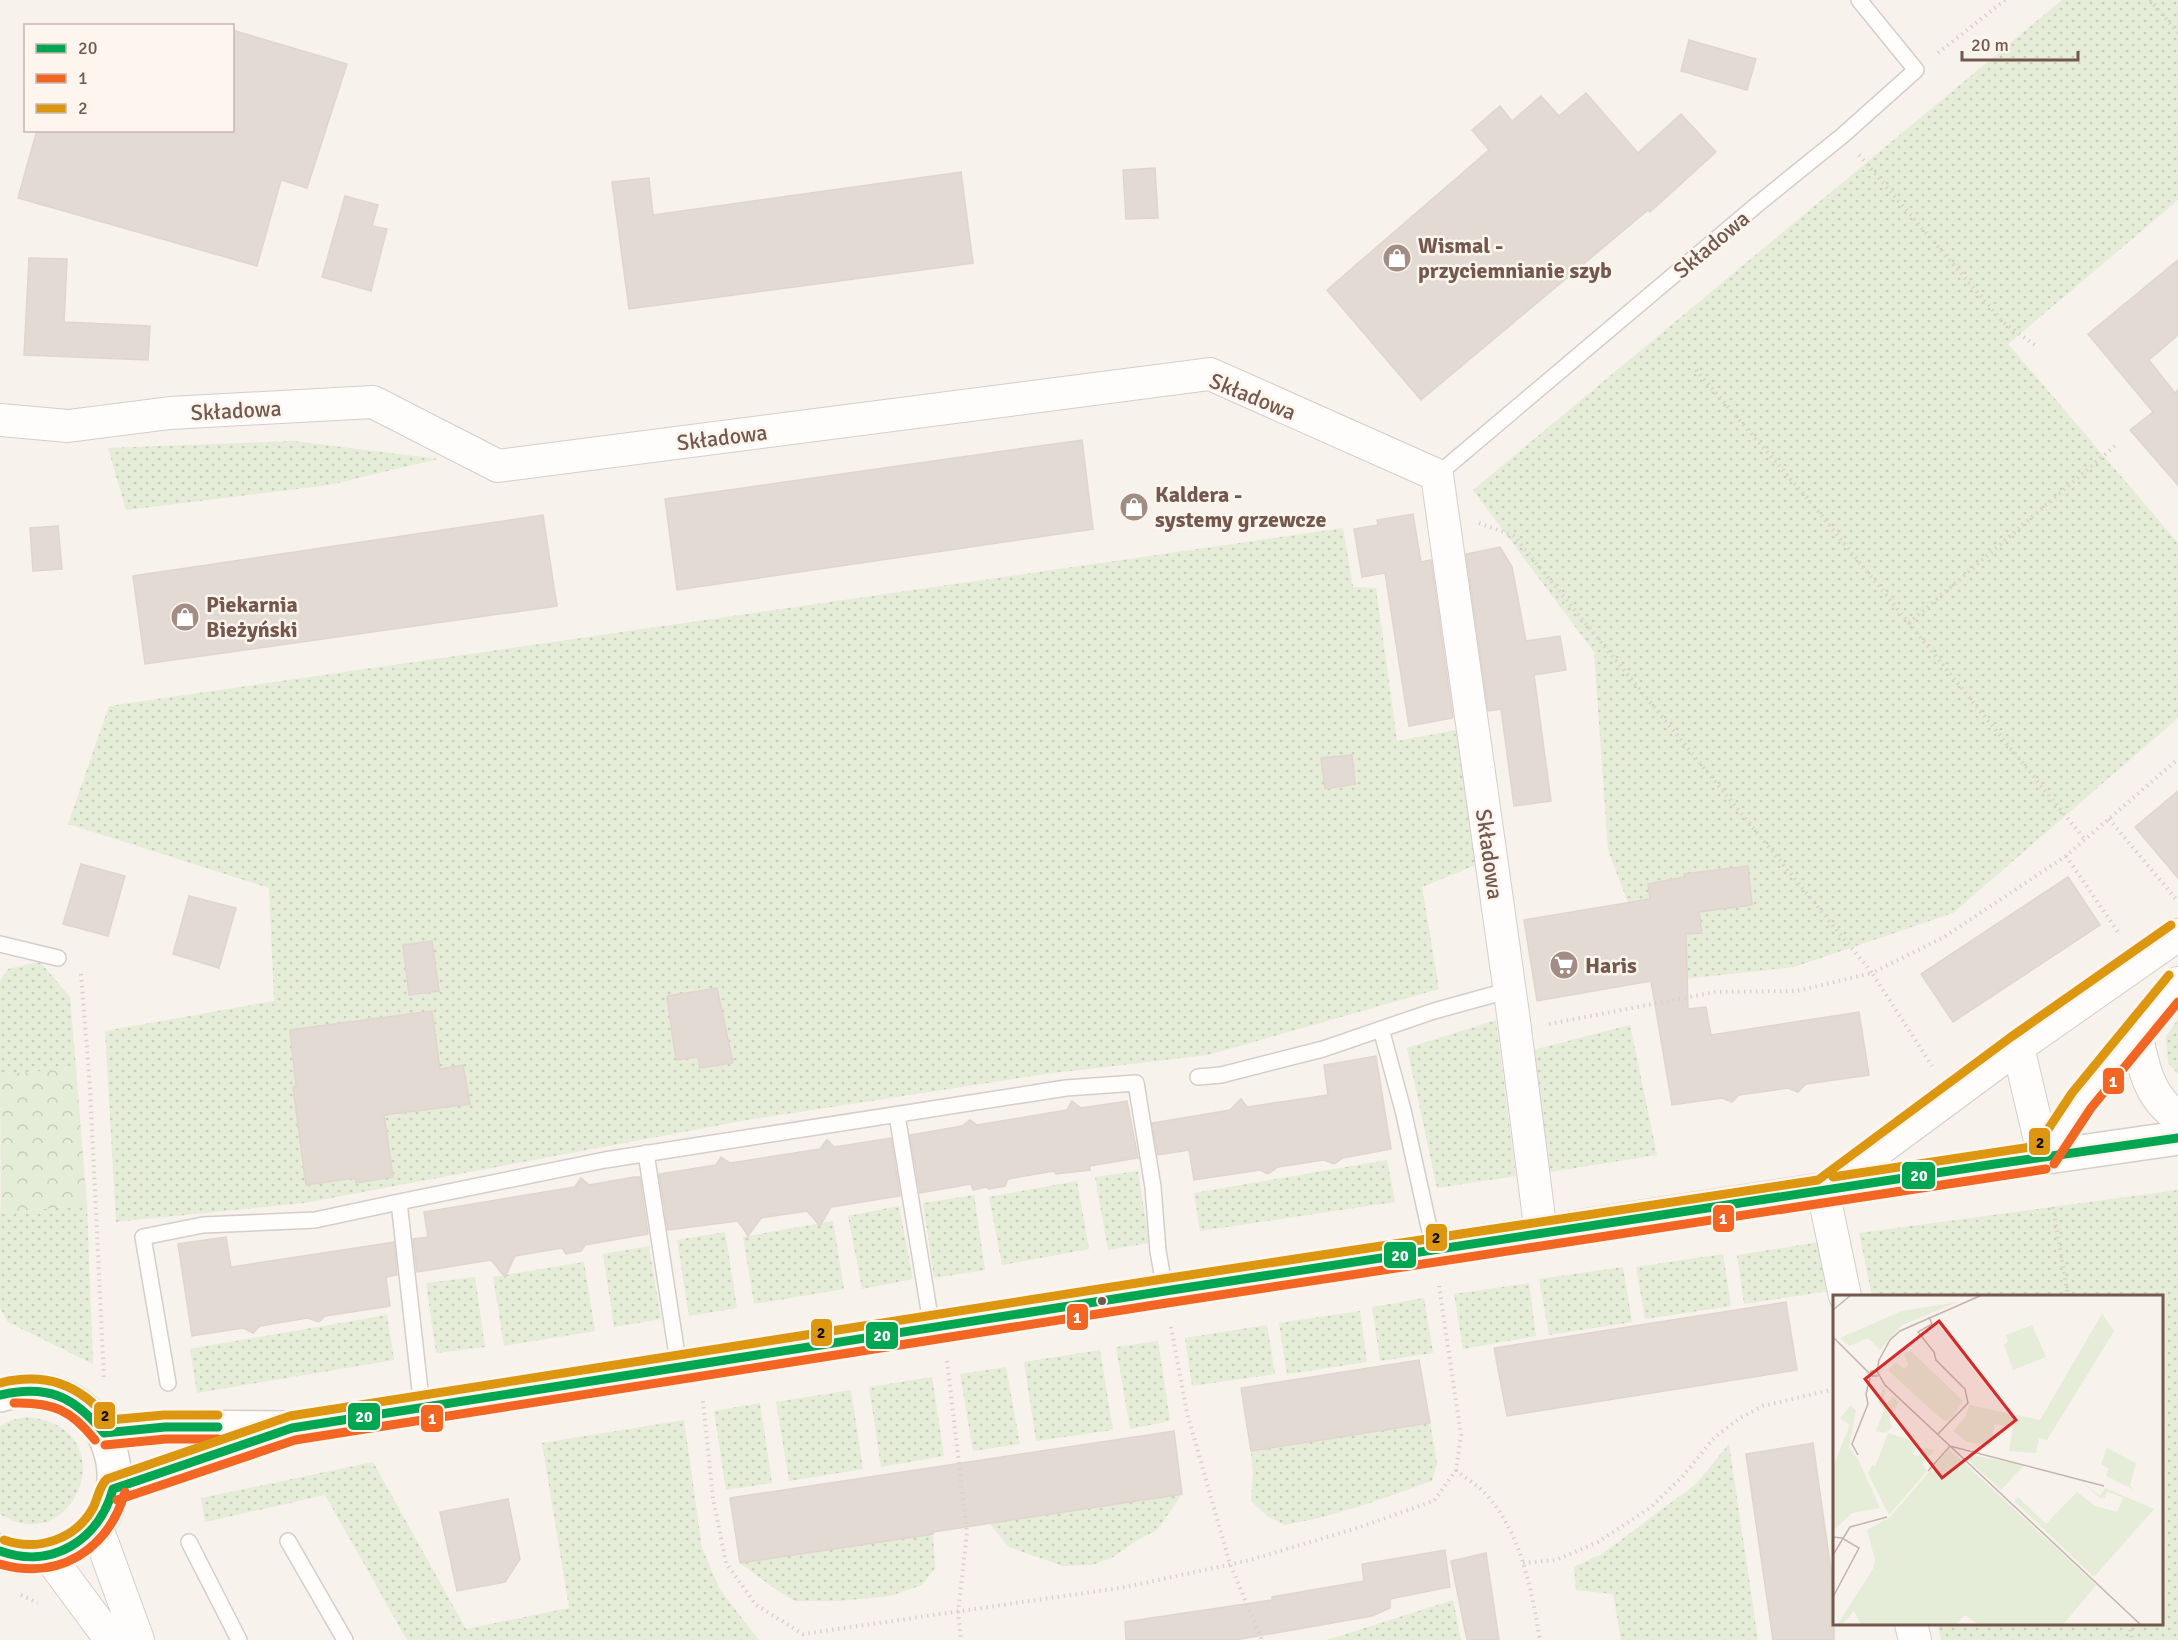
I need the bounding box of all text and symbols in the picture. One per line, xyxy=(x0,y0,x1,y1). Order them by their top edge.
legend xyxy=(24,24,234,132)
scale bar xyxy=(1962,24,2078,62)
text: 20 m xyxy=(1971,34,2009,56)
text: 20 xyxy=(78,37,97,59)
text: 1 xyxy=(78,67,88,89)
text: 2 xyxy=(78,97,88,119)
street label: Składowa xyxy=(1668,205,1755,284)
place label: Wismal - przyciemnianie szyb xyxy=(1418,232,1612,284)
shop icon: Wismal - przyciemnianie szyb xyxy=(1381,242,1413,274)
street label: Składowa xyxy=(1206,367,1300,426)
street label: Składowa xyxy=(190,395,282,426)
street label: Składowa xyxy=(675,419,769,456)
place label: Kaldera - systemy grzewcze xyxy=(1155,481,1326,533)
shop icon: Kaldera - systemy grzewcze xyxy=(1118,491,1150,523)
place label: Piekarnia Bieżyński xyxy=(206,591,298,643)
shop icon: Piekarnia Bieżyński xyxy=(169,601,201,633)
street label: Składowa xyxy=(1470,807,1509,901)
supermarket icon: Haris xyxy=(1548,949,1580,981)
place label: Haris xyxy=(1585,952,1637,979)
line badge: 1 xyxy=(2102,1067,2125,1095)
text: 1 xyxy=(2109,1072,2118,1092)
line badge: 2 xyxy=(2028,1127,2051,1156)
text: 2 xyxy=(2036,1133,2044,1153)
line badge: 20 xyxy=(1901,1161,1936,1190)
text: 20 xyxy=(1910,1166,1928,1186)
line badge: 1 xyxy=(1712,1204,1735,1233)
text: 1 xyxy=(1719,1209,1728,1229)
line badge: 2 xyxy=(1425,1223,1448,1252)
text: 2 xyxy=(1432,1228,1440,1248)
line badge: 20 xyxy=(1383,1241,1417,1269)
text: 20 xyxy=(1391,1246,1409,1266)
unlabelled marker xyxy=(1096,1295,1108,1307)
inset map xyxy=(1833,1295,2163,1625)
line badge: 1 xyxy=(1066,1303,1089,1331)
text: 1 xyxy=(1073,1308,1082,1328)
line badge: 2 xyxy=(810,1318,833,1347)
line badge: 20 xyxy=(865,1321,899,1350)
text: 2 xyxy=(817,1323,825,1343)
text: 20 xyxy=(873,1326,891,1346)
line badge: 2 xyxy=(93,1401,116,1430)
line badge: 20 xyxy=(347,1402,381,1431)
line badge: 1 xyxy=(420,1404,444,1433)
text: 2 xyxy=(101,1406,109,1426)
text: 20 xyxy=(355,1407,373,1427)
text: 1 xyxy=(428,1409,437,1429)

